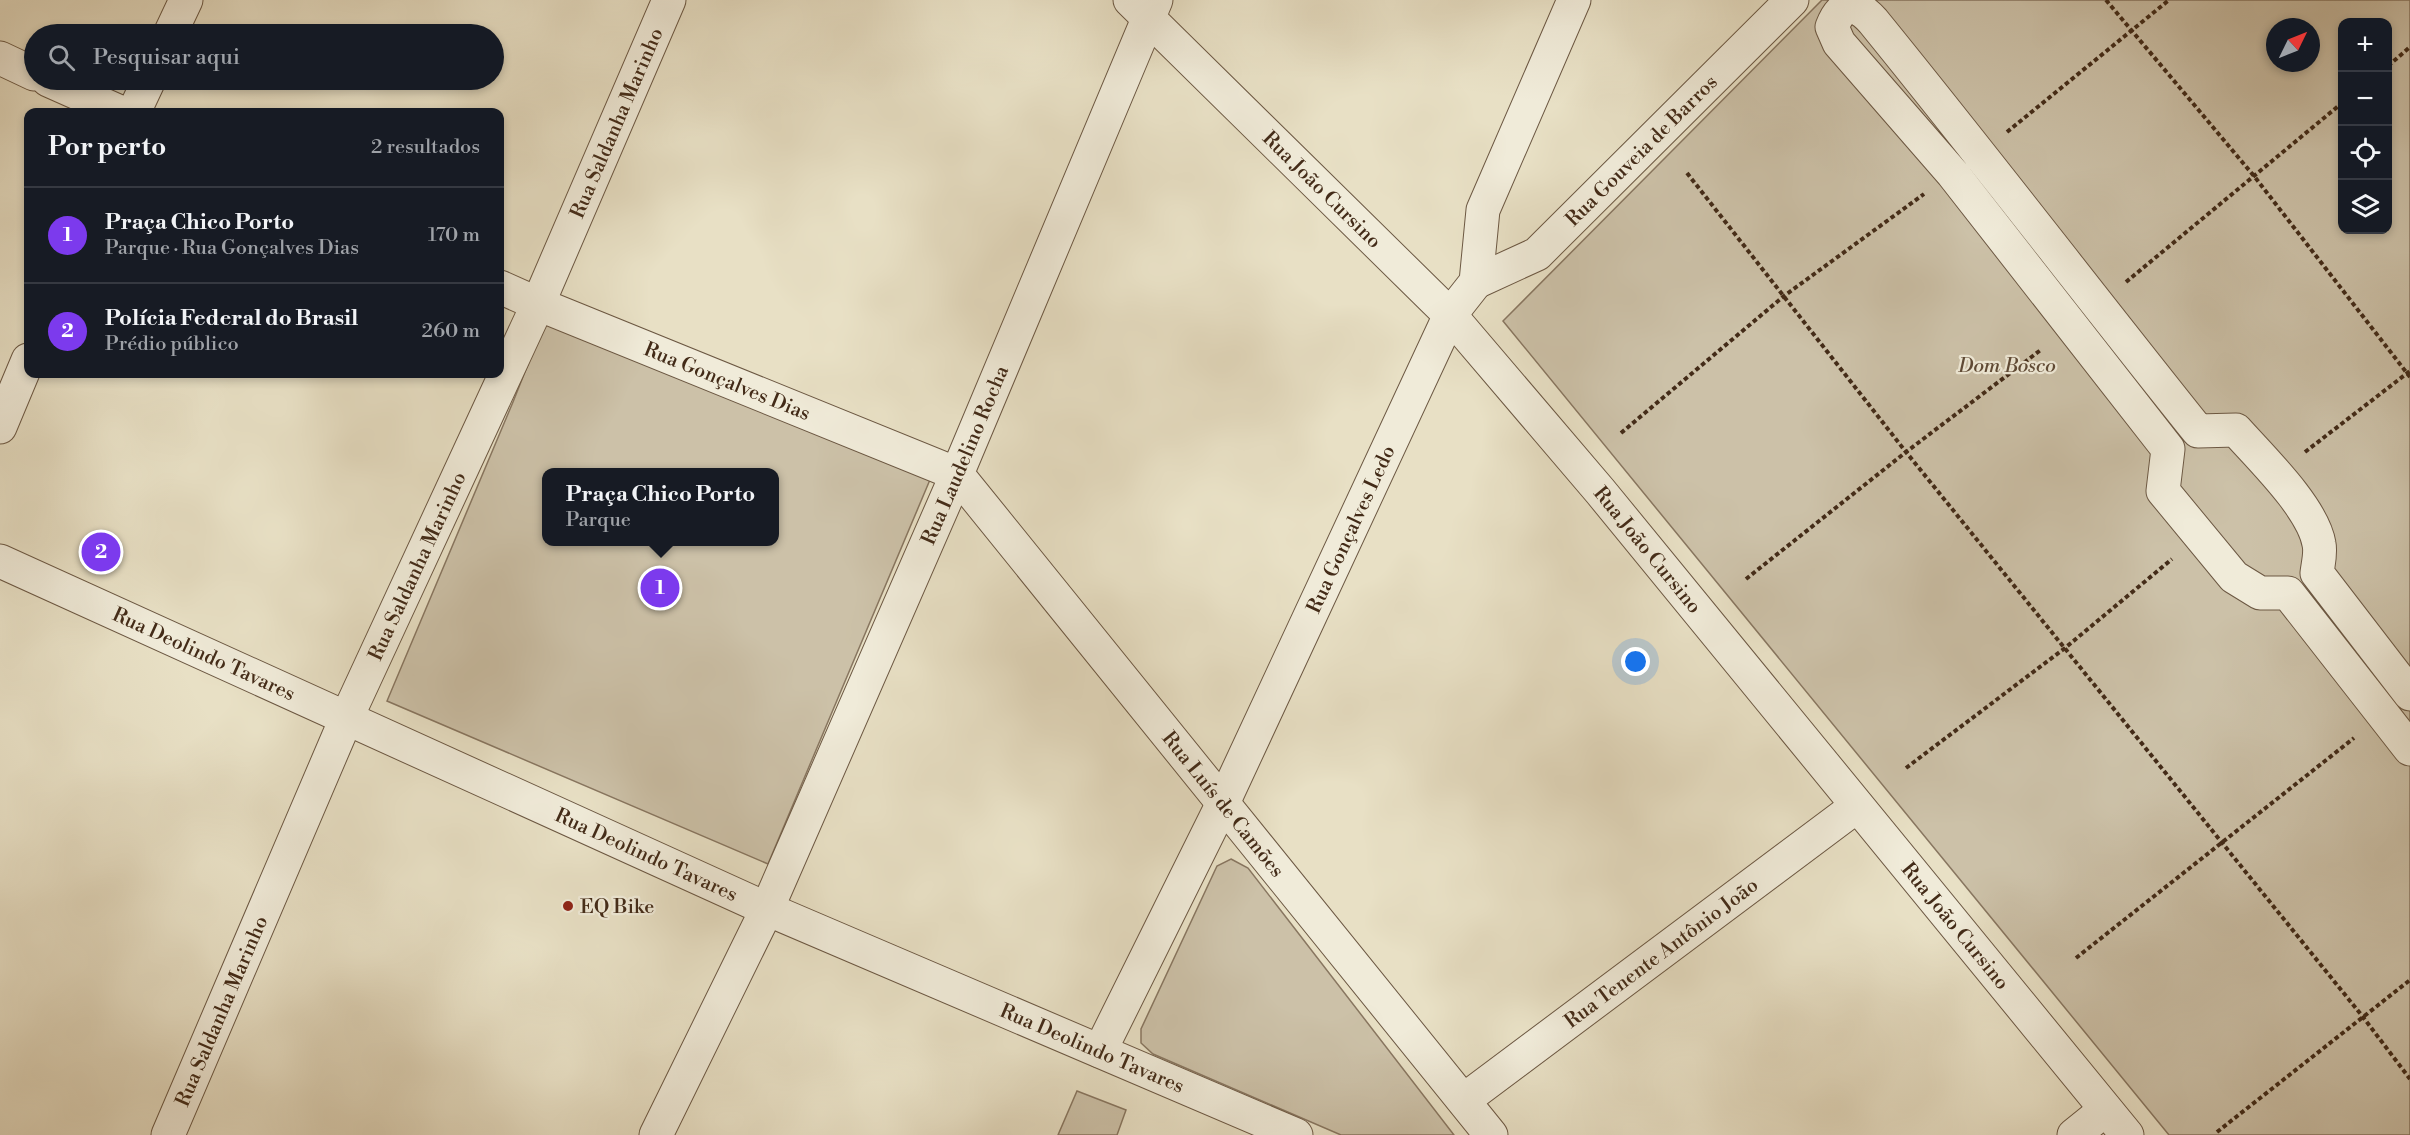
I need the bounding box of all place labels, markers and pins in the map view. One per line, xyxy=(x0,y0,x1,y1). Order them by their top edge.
pin: 2 xyxy=(82,530,120,574)
pin: 1 xyxy=(640,566,680,610)
place label: EQ Bike xyxy=(580,895,654,920)
marker: EQ Bike xyxy=(561,899,575,913)

